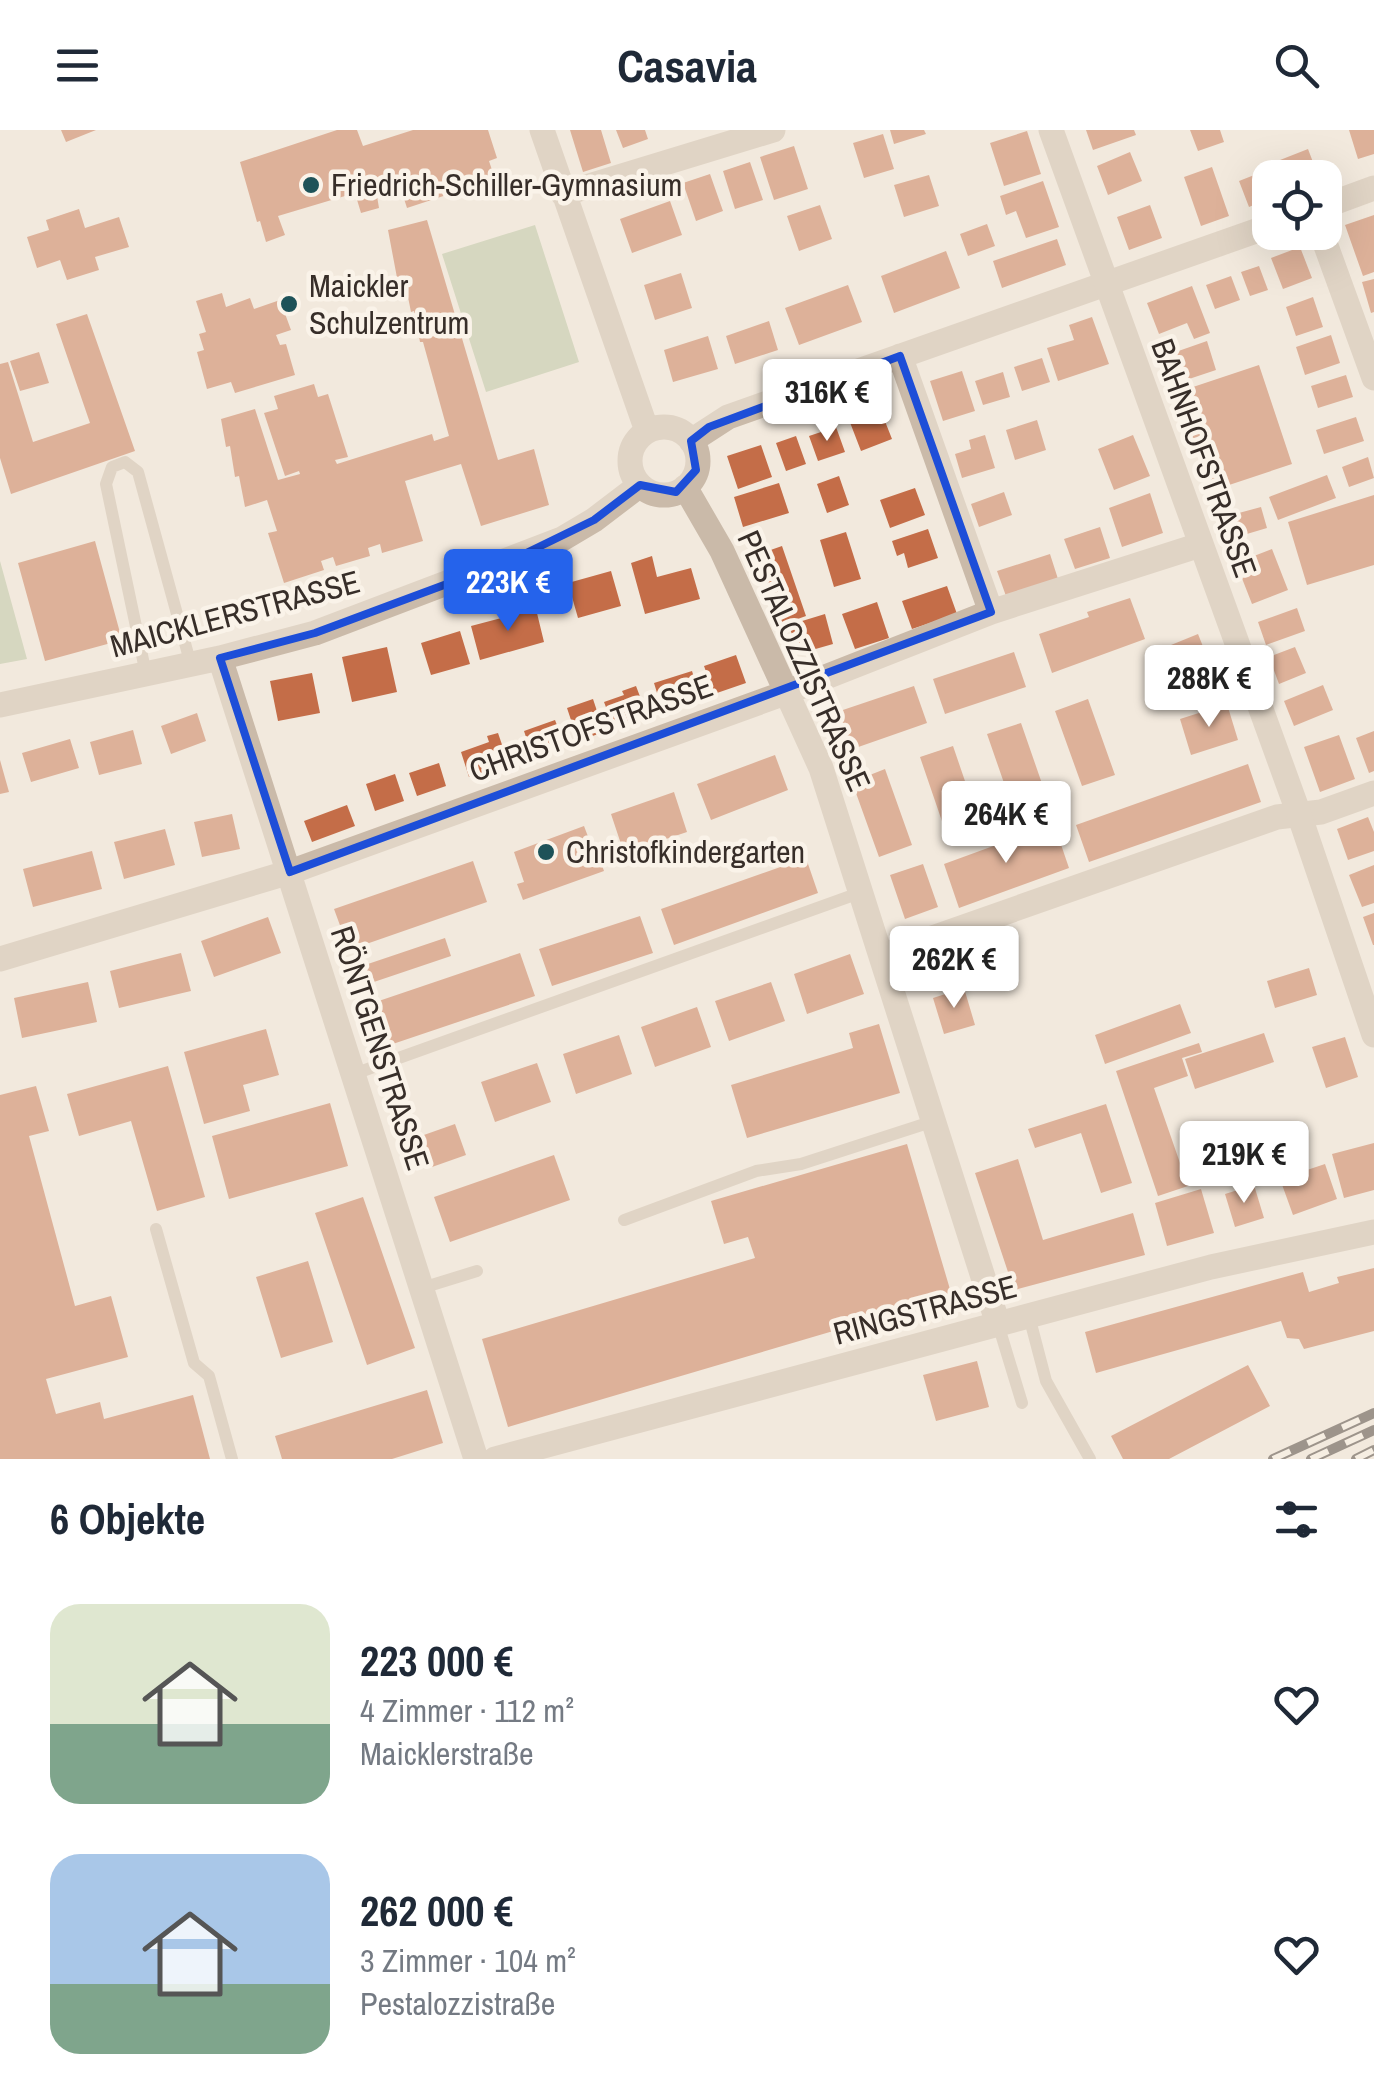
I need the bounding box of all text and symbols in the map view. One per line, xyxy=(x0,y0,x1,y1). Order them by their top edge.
text: Casavia xyxy=(617,35,757,96)
icon: menu xyxy=(50,38,105,93)
icon: search xyxy=(1269,38,1324,93)
map controls xyxy=(1252,160,1342,250)
button: locate xyxy=(1252,160,1342,250)
place label: Friedrich-Schiller-Gymnasium xyxy=(331,163,682,206)
marker: Friedrich-Schiller-Gymnasium xyxy=(300,174,322,196)
place label: Maickler Schulzentrum xyxy=(309,264,469,344)
marker: Maickler Schulzentrum xyxy=(278,293,300,315)
street label: BAHNHOFSTRASSE xyxy=(1141,333,1268,583)
pin: 316K € xyxy=(746,359,908,444)
text: 316K € xyxy=(785,370,869,413)
street label: PESTALOZZISTRASSE xyxy=(728,524,881,798)
pin: 223K € xyxy=(427,549,589,634)
street label: MAICKLERSTRASSE xyxy=(105,560,364,667)
text: 223K € xyxy=(466,560,550,603)
pin: 288K € xyxy=(1128,645,1290,730)
text: 288K € xyxy=(1167,656,1251,699)
street label: CHRISTOFSTRASSE xyxy=(463,664,719,792)
pin: 264K € xyxy=(925,781,1087,866)
text: 264K € xyxy=(964,792,1048,835)
place label: Christofkindergarten xyxy=(566,830,805,873)
marker: Christofkindergarten xyxy=(535,841,557,863)
street label: RÖNTGENSTRASSE xyxy=(321,921,440,1175)
pin: 262K € xyxy=(873,926,1035,1011)
text: 262K € xyxy=(912,937,996,980)
pin: 219K € xyxy=(1163,1121,1325,1206)
text: 219K € xyxy=(1202,1132,1286,1175)
street label: RINGSTRASSE xyxy=(828,1264,1021,1355)
text: 6 Objekte xyxy=(50,1491,205,1547)
icon: filters xyxy=(1269,1492,1324,1547)
text: 223 000 € xyxy=(360,1633,513,1689)
icon: home xyxy=(130,1644,250,1764)
icon: heart xyxy=(1269,1677,1324,1732)
text: 4 Zimmer · 112 m² xyxy=(360,1689,574,1732)
text: Maicklerstraße xyxy=(360,1732,534,1775)
text: 262 000 € xyxy=(360,1883,513,1939)
icon: home xyxy=(130,1894,250,2014)
icon: heart xyxy=(1269,1927,1324,1982)
text: 3 Zimmer · 104 m² xyxy=(360,1939,576,1982)
text: Pestalozzistraße xyxy=(360,1982,555,2025)

